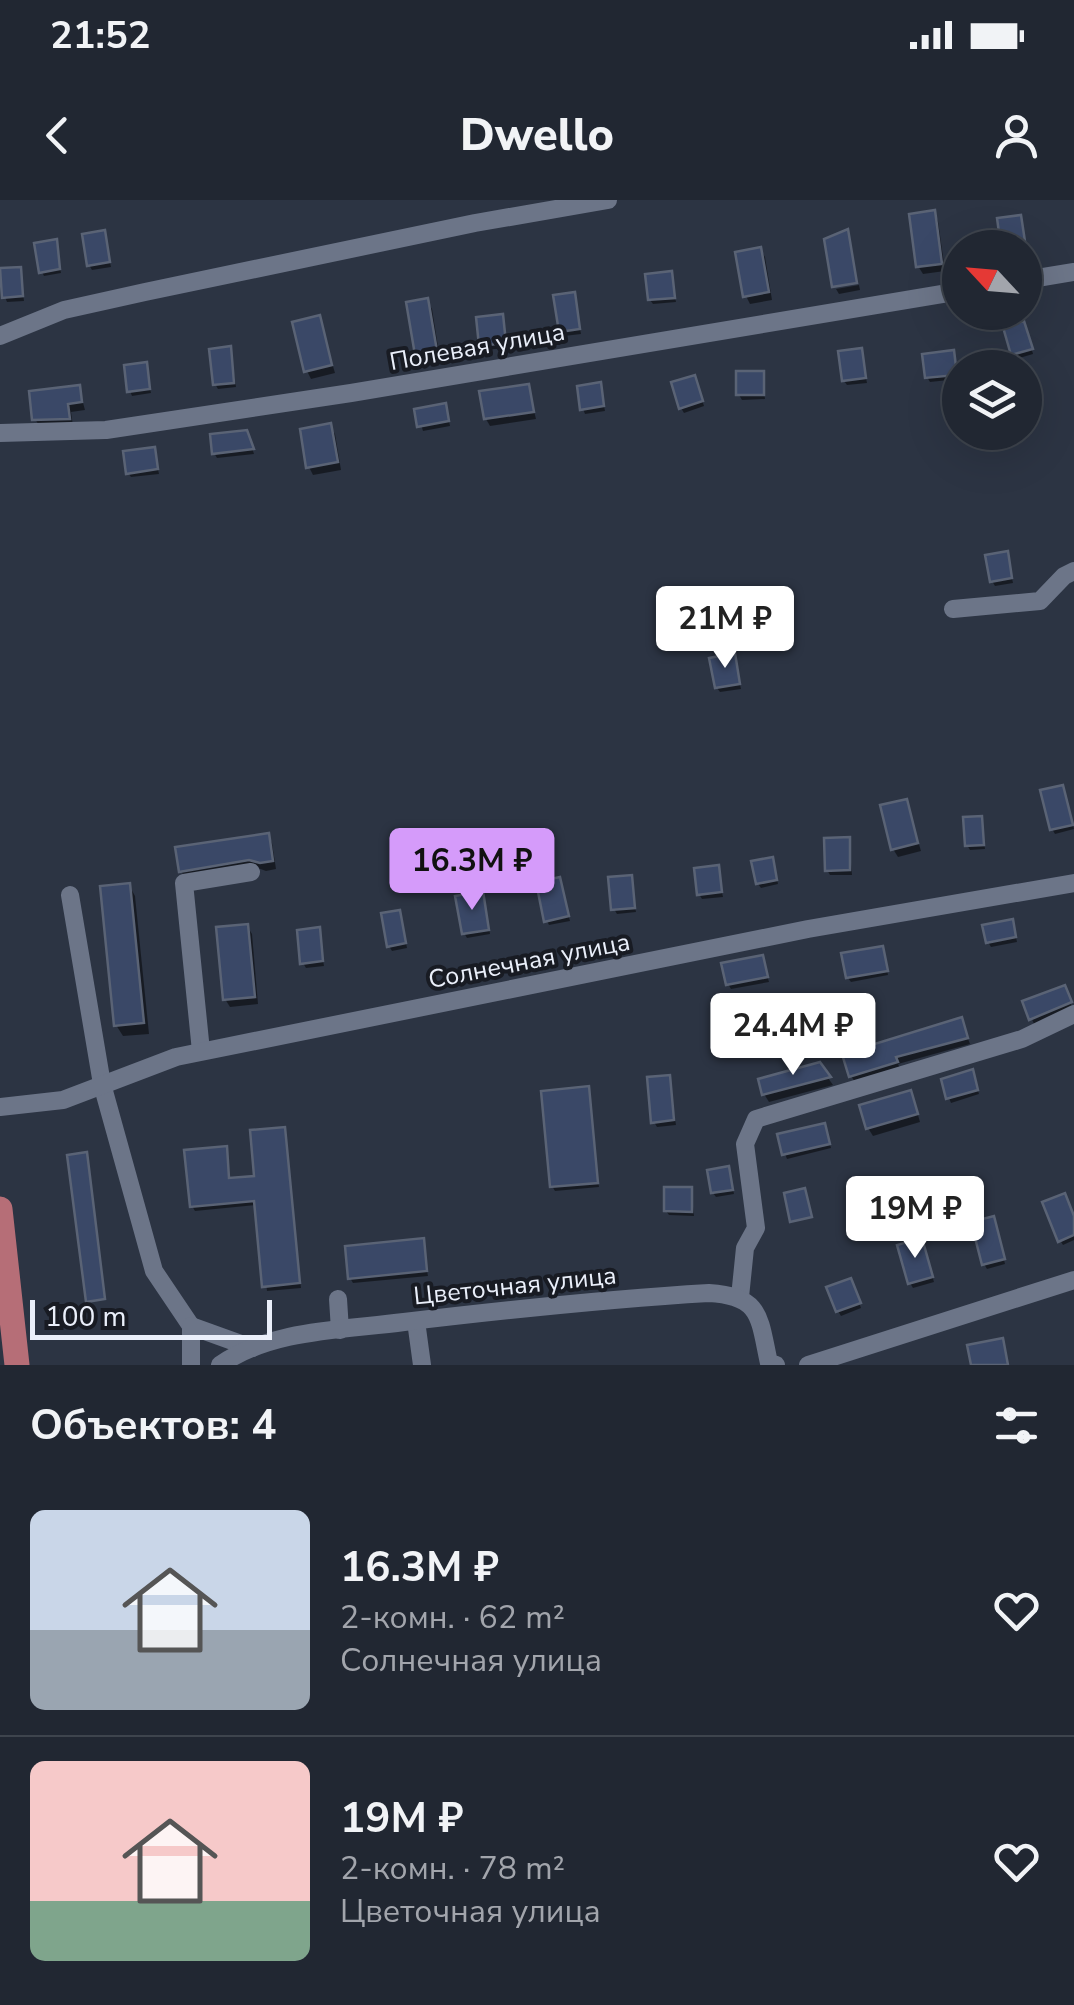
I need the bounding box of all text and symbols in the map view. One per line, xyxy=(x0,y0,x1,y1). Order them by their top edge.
text: 21:52 xyxy=(50,10,151,61)
text: Dwello xyxy=(460,105,614,166)
icon: back xyxy=(30,108,85,163)
icon: person xyxy=(989,108,1044,163)
north arrow xyxy=(942,230,1042,330)
map controls xyxy=(942,230,1042,450)
street label: Полевая улица xyxy=(387,315,568,379)
button: layers xyxy=(942,350,1042,450)
pin: 21M ₽ xyxy=(655,586,795,671)
text: 21M ₽ xyxy=(678,597,772,640)
pin: 16.3M ₽ xyxy=(380,828,564,913)
text: 16.3M ₽ xyxy=(411,839,533,882)
street label: Солнечная улица xyxy=(426,925,633,997)
pin: 24.4M ₽ xyxy=(701,993,885,1078)
text: 24.4M ₽ xyxy=(732,1004,854,1047)
pin: 19M ₽ xyxy=(845,1176,985,1261)
text: 19M ₽ xyxy=(868,1187,962,1230)
street label: Цветочная улица xyxy=(412,1258,618,1314)
scale bar xyxy=(30,1295,272,1340)
text: 100 m xyxy=(45,1298,127,1336)
text: Объектов: 4 xyxy=(30,1397,276,1454)
icon: filters xyxy=(989,1398,1044,1453)
text: 16.3M ₽ xyxy=(340,1539,499,1596)
icon: home xyxy=(110,1550,230,1670)
icon: heart xyxy=(989,1583,1044,1638)
text: 2-комн. · 62 m² xyxy=(340,1596,565,1639)
text: Солнечная улица xyxy=(340,1639,602,1682)
text: 19M ₽ xyxy=(340,1790,463,1847)
icon: home xyxy=(110,1801,230,1921)
icon: heart xyxy=(989,1834,1044,1889)
text: 2-комн. · 78 m² xyxy=(340,1847,565,1890)
text: Цветочная улица xyxy=(340,1890,601,1933)

